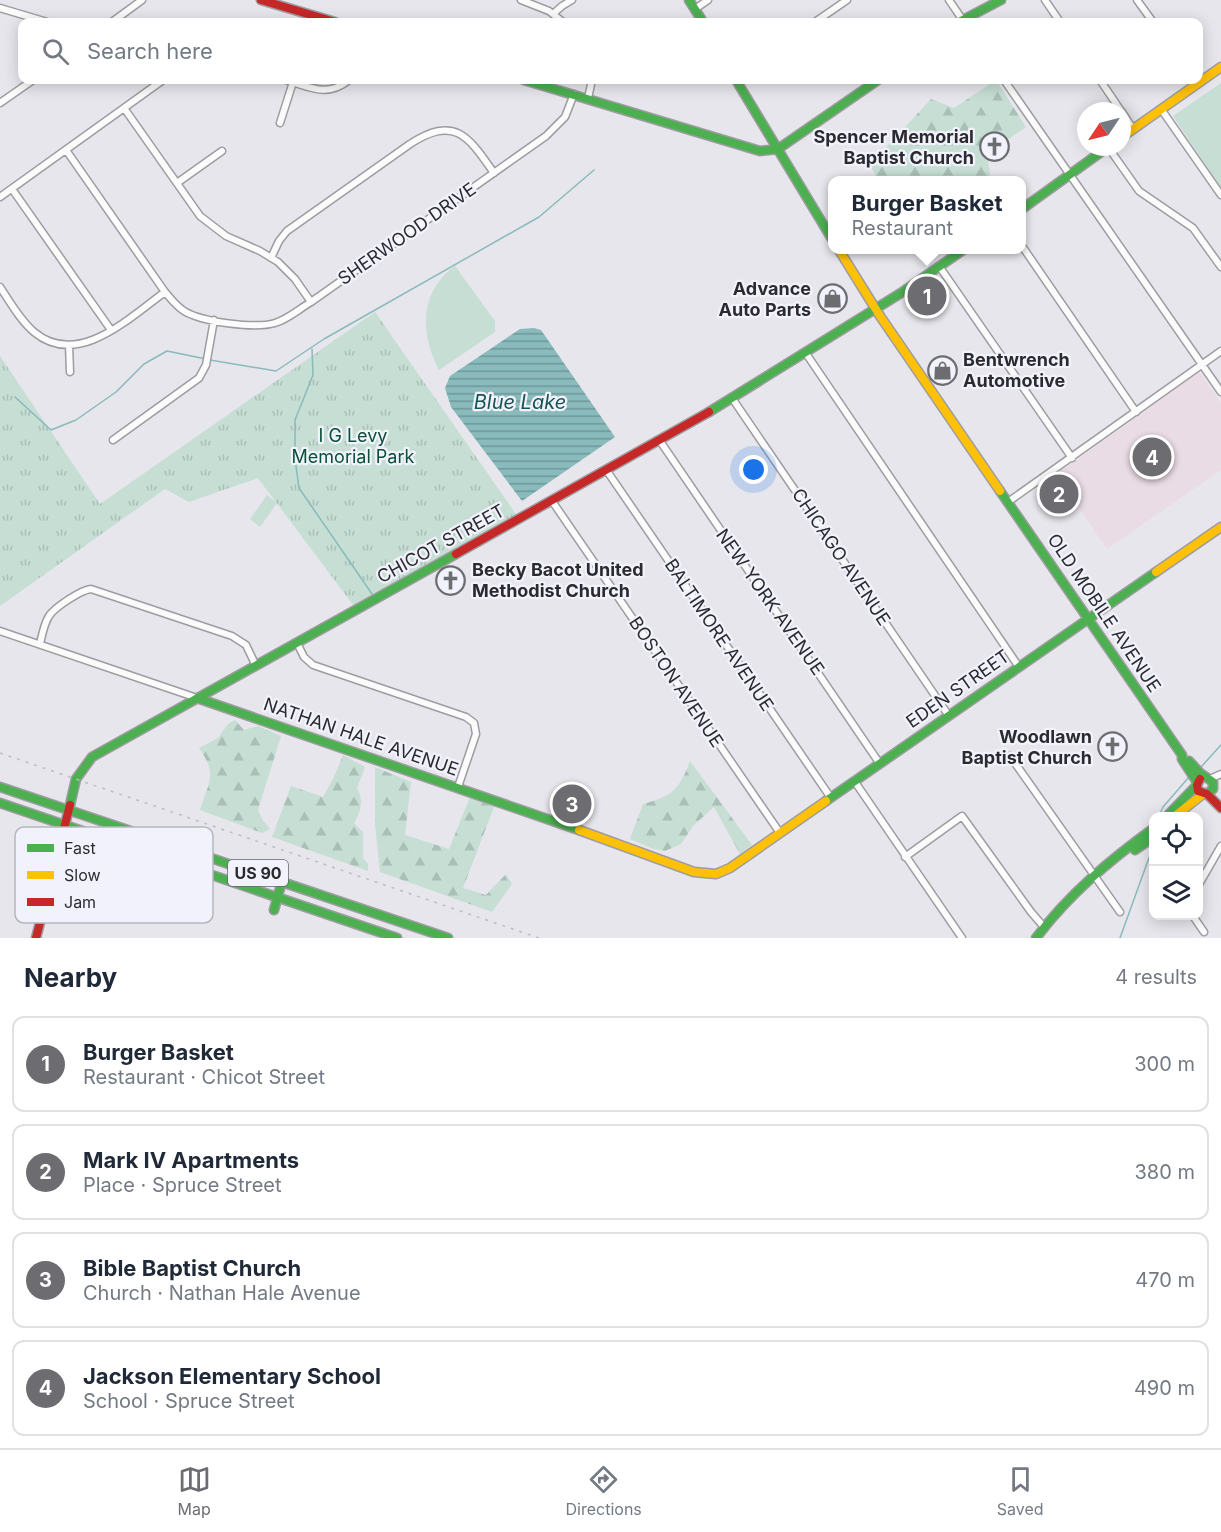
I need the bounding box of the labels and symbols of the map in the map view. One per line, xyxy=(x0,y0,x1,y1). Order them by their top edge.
north arrow xyxy=(1077,102,1131,156)
place label: Spencer Memorial Baptist Church xyxy=(813,126,974,168)
church icon: Spencer Memorial Baptist Church xyxy=(979,131,1011,163)
street label: SHERWOOD DRIVE xyxy=(334,178,480,289)
pin: 1 xyxy=(908,274,946,318)
place label: Advance Auto Parts xyxy=(719,278,811,320)
shop icon: Advance Auto Parts xyxy=(816,283,848,315)
place label: Bentwrench Automotive xyxy=(963,349,1070,391)
shop icon: Bentwrench Automotive xyxy=(926,354,958,386)
water label: Blue Lake xyxy=(474,390,566,414)
park label: I G Levy Memorial Park xyxy=(292,425,415,467)
pin: 4 xyxy=(1132,434,1172,480)
your location xyxy=(739,455,768,484)
pin: 2 xyxy=(1040,472,1078,516)
street label: CHICAGO AVENUE xyxy=(788,484,895,629)
street label: CHICOT STREET xyxy=(373,500,508,587)
street label: NEW YORK AVENUE xyxy=(712,525,829,679)
street label: OLD MOBILE AVENUE xyxy=(1043,529,1165,696)
street label: BALTIMORE AVENUE xyxy=(661,555,778,715)
place label: Becky Bacot United Methodist Church xyxy=(472,559,644,601)
church icon: Becky Bacot United Methodist Church xyxy=(435,564,467,596)
street label: BOSTON AVENUE xyxy=(625,613,728,751)
street label: EDEN STREET xyxy=(902,645,1013,732)
street label: NATHAN HALE AVENUE xyxy=(261,693,461,780)
place label: Woodlawn Baptist Church xyxy=(961,726,1092,768)
church icon: Woodlawn Baptist Church xyxy=(1097,731,1129,763)
pin: 3 xyxy=(552,782,592,826)
legend xyxy=(15,827,213,923)
text: Fast xyxy=(64,838,96,858)
road number: US 90 xyxy=(228,860,288,886)
text: Slow xyxy=(64,865,101,885)
text: Jam xyxy=(64,892,96,912)

